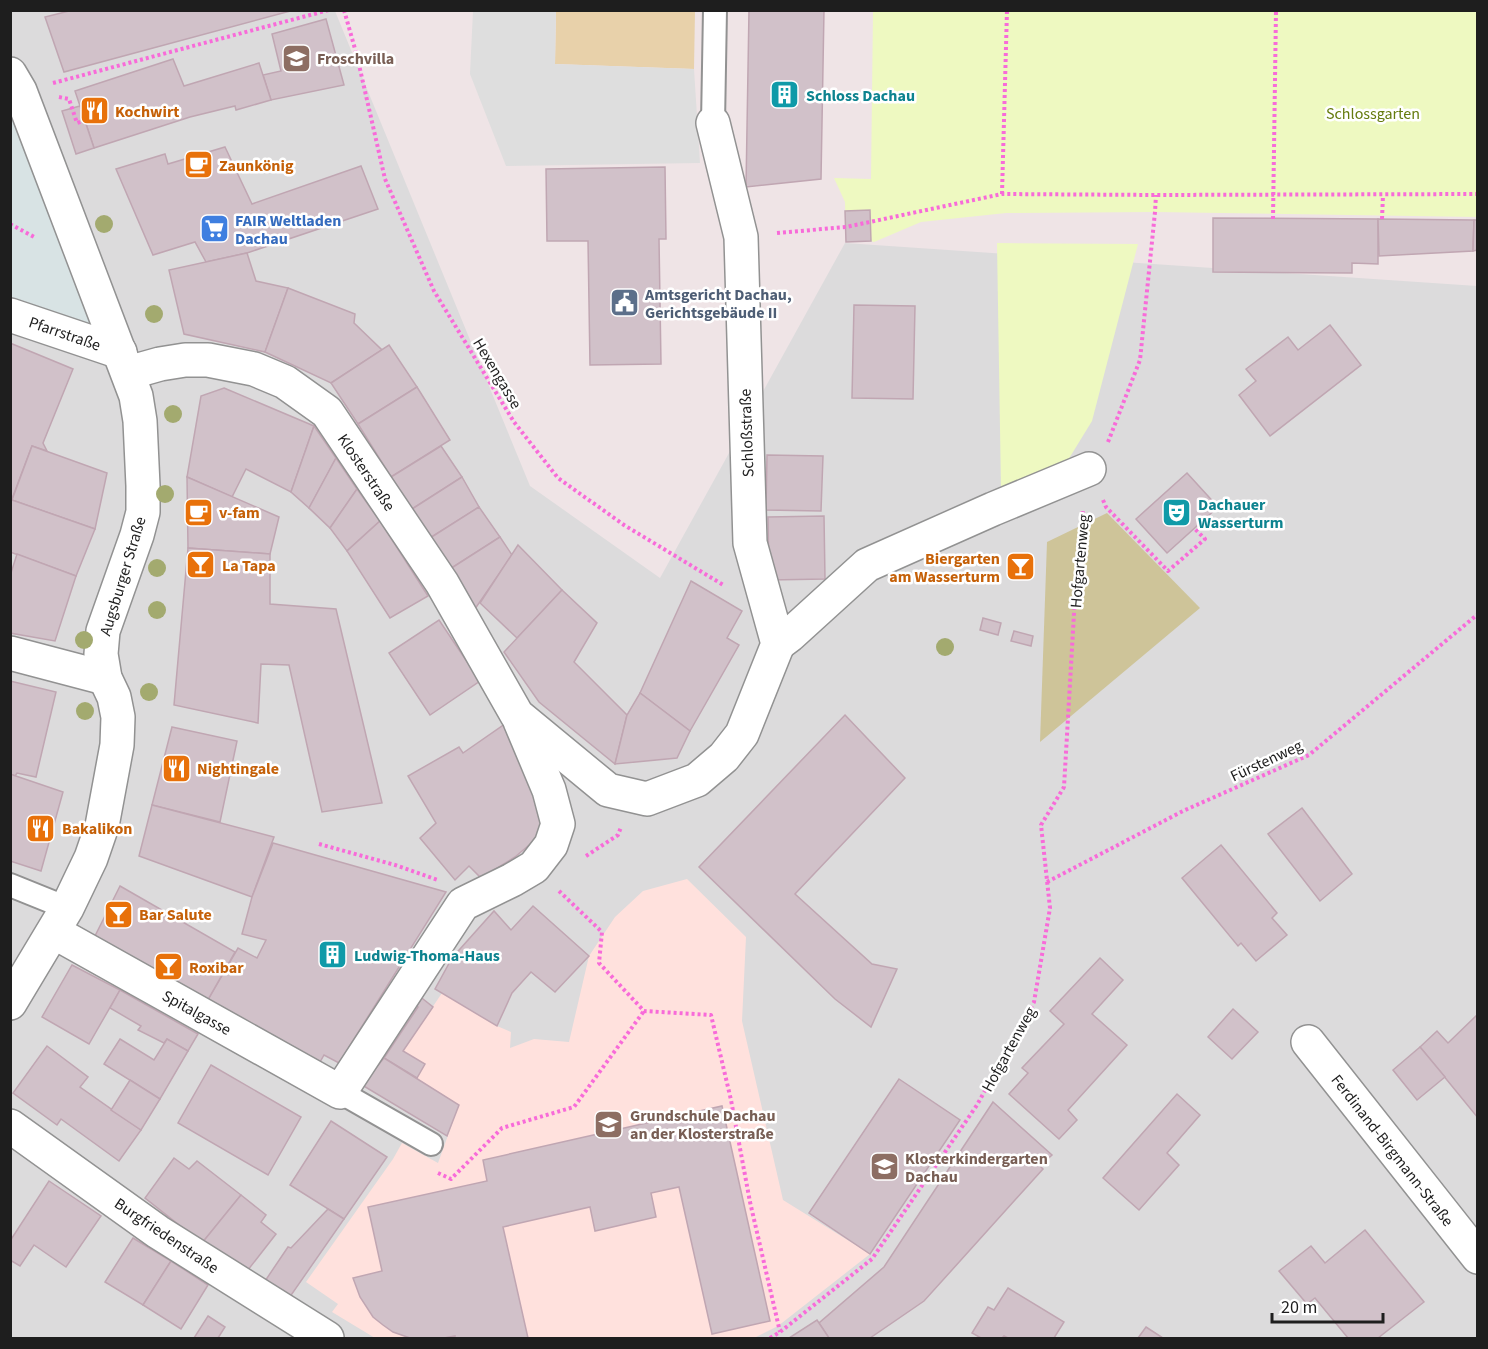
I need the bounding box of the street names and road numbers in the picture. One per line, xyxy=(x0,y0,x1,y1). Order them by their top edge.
street label: Pfarrstraße xyxy=(26,311,104,357)
street label: Hexengasse xyxy=(467,334,527,413)
street label: Schloßstraße xyxy=(734,388,760,478)
street label: Klosterstraße xyxy=(332,429,400,516)
street label: Hofgartenweg xyxy=(1065,513,1095,609)
street label: Augsburger Straße xyxy=(94,514,152,639)
street label: Fürstenweg xyxy=(1227,735,1306,787)
street label: Spitalgasse xyxy=(158,985,235,1041)
street label: Hofgartenweg xyxy=(976,1003,1041,1096)
street label: Ferdinand-Birgmann-Straße xyxy=(1326,1070,1459,1231)
street label: Burgfriedenstraße xyxy=(110,1193,223,1279)

